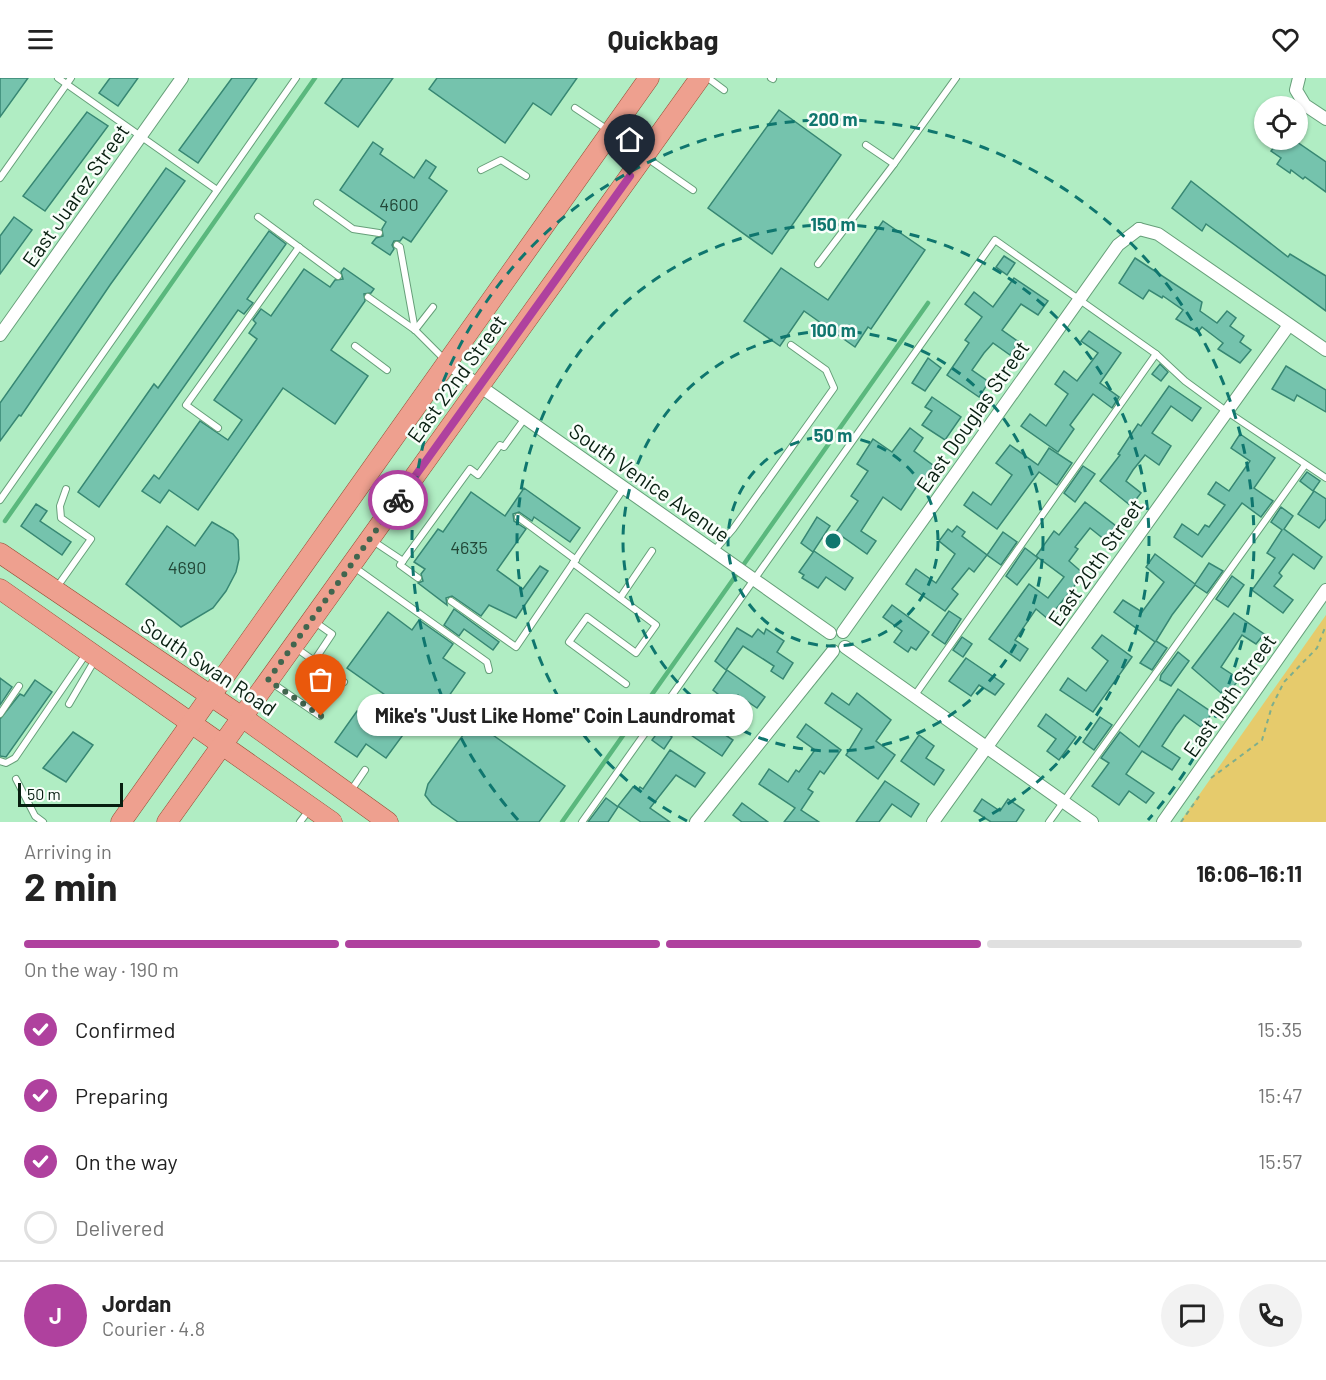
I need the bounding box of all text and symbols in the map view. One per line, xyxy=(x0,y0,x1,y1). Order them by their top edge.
icon: menu xyxy=(24,23,57,56)
text: Quickbag xyxy=(607,23,719,55)
icon: heart xyxy=(1269,23,1302,56)
map controls xyxy=(1254,96,1308,150)
button: locate xyxy=(1254,96,1308,150)
text: 200 m xyxy=(808,108,858,130)
pin xyxy=(604,114,655,176)
street label: East Juarez Street xyxy=(16,119,134,271)
icon: home xyxy=(613,123,646,156)
house number: 4600 xyxy=(379,193,419,215)
text: 150 m xyxy=(811,213,855,235)
street label: East 22nd Street xyxy=(401,309,511,447)
text: 100 m xyxy=(810,319,856,341)
street label: East Douglas Street xyxy=(910,335,1034,497)
street label: South Venice Avenue xyxy=(565,417,735,547)
text: 50 m xyxy=(814,424,852,446)
courier xyxy=(368,470,428,530)
icon: bike xyxy=(382,484,415,517)
street label: East 20th Street xyxy=(1042,494,1148,630)
centre of rings xyxy=(823,531,843,551)
house number: 4635 xyxy=(450,536,488,558)
house number: 4690 xyxy=(168,556,206,578)
street label: South Swan Road xyxy=(137,611,281,721)
street label: East 19th Street xyxy=(1177,629,1281,761)
pin xyxy=(295,654,346,716)
icon: bag xyxy=(304,663,337,696)
callout: Mike's "Just Like Home" Coin Laundromat xyxy=(357,695,753,737)
text: Mike's "Just Like Home" Coin Laundromat xyxy=(375,703,735,727)
scale bar xyxy=(18,780,123,808)
text: 50 m xyxy=(27,784,61,803)
text: Arriving in xyxy=(24,839,112,863)
text: 16:06–16:11 xyxy=(1196,860,1302,886)
text: 2 min xyxy=(24,862,117,909)
text: On the way · 190 m xyxy=(24,957,179,981)
icon: check xyxy=(24,1013,57,1046)
text: Confirmed xyxy=(75,1016,175,1042)
text: 15:35 xyxy=(1257,1017,1302,1041)
icon: check xyxy=(24,1079,57,1112)
text: Preparing xyxy=(75,1082,168,1108)
text: 15:47 xyxy=(1258,1083,1302,1107)
icon: check xyxy=(24,1145,57,1178)
text: On the way xyxy=(75,1148,178,1174)
text: 15:57 xyxy=(1258,1149,1302,1173)
text: Delivered xyxy=(75,1214,164,1240)
button: chat xyxy=(1161,1284,1224,1347)
button: phone xyxy=(1239,1284,1302,1347)
text: Jordan xyxy=(102,1290,171,1316)
text: J xyxy=(49,1302,62,1328)
text: Courier · 4.8 xyxy=(102,1316,205,1340)

